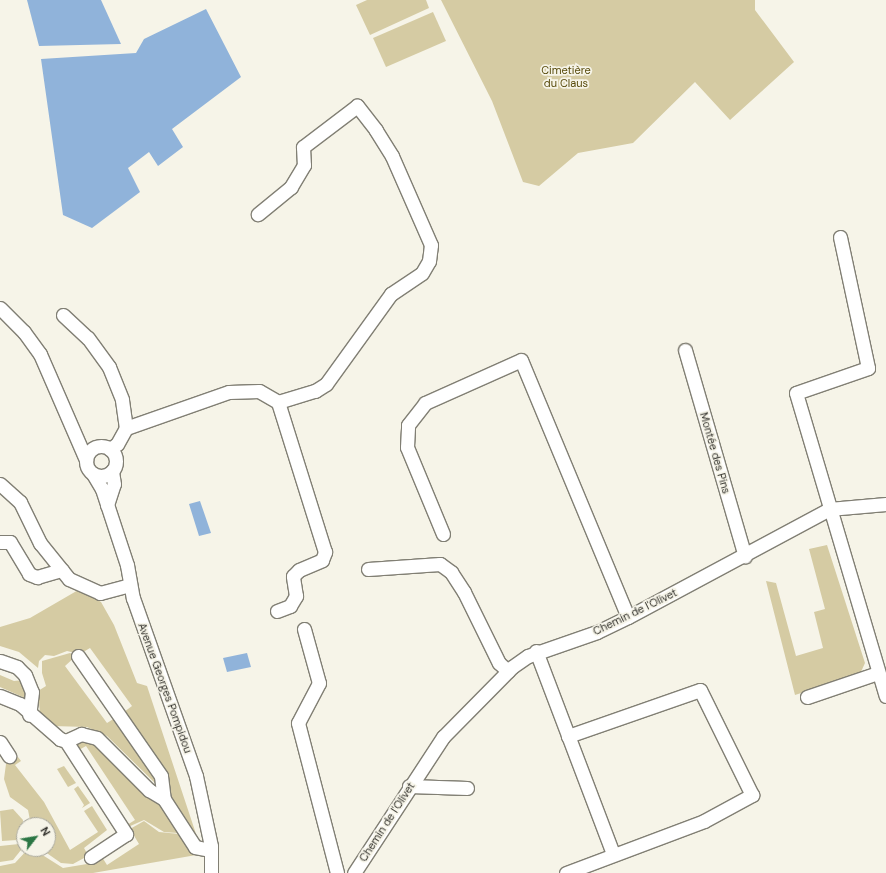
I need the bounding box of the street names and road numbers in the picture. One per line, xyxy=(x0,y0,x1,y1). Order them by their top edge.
street label: Montée des Pins xyxy=(697,411,733,495)
street label: Chemin de l'Olivet xyxy=(591,586,679,638)
street label: Avenue Georges Pompidou xyxy=(135,621,195,755)
street label: Chemin de l'Olivet xyxy=(356,780,418,864)

